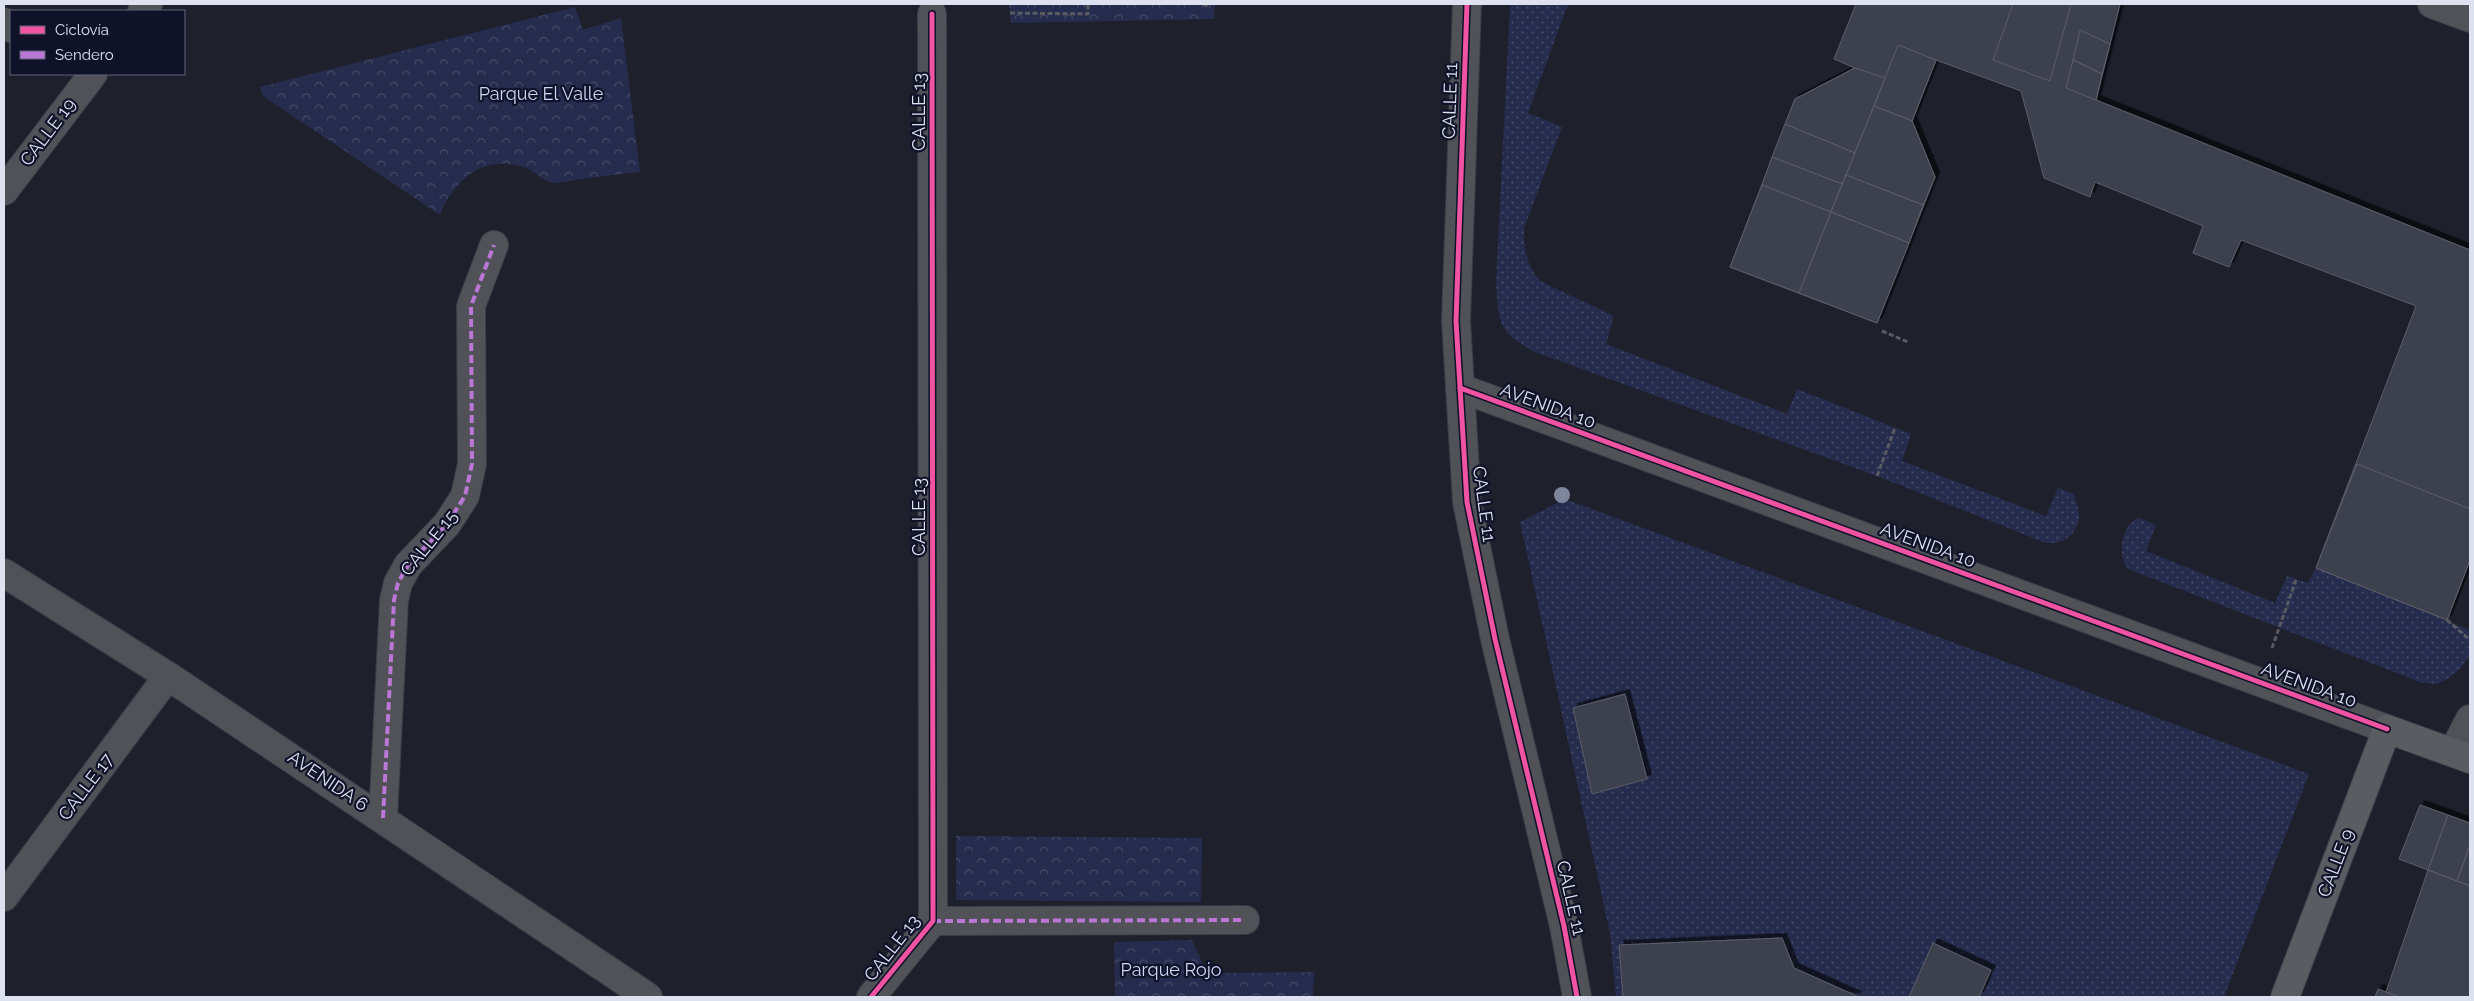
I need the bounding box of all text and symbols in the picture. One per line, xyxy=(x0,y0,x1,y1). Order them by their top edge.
legend xyxy=(10,10,185,75)
text: Ciclovía xyxy=(55,21,109,39)
text: Sendero xyxy=(55,46,114,64)
street label: CALLE 11 xyxy=(1438,62,1461,139)
street label: CALLE 13 xyxy=(908,73,929,151)
park label: Parque El Valle xyxy=(479,83,604,104)
street label: CALLE 19 xyxy=(15,94,80,170)
street label: AVENIDA 10 xyxy=(1498,379,1599,432)
street label: CALLE 11 xyxy=(1469,465,1500,543)
street label: CALLE 13 xyxy=(908,478,929,556)
street label: CALLE 15 xyxy=(396,505,462,580)
street label: AVENIDA 10 xyxy=(1878,518,1979,571)
street label: AVENIDA 10 xyxy=(2259,658,2360,711)
street label: AVENIDA 6 xyxy=(284,746,372,815)
street label: CALLE 17 xyxy=(54,749,118,824)
street label: CALLE 9 xyxy=(2313,826,2358,900)
street label: CALLE 11 xyxy=(1553,858,1590,938)
street label: CALLE 13 xyxy=(859,910,924,985)
park label: Parque Rojo xyxy=(1121,959,1222,980)

